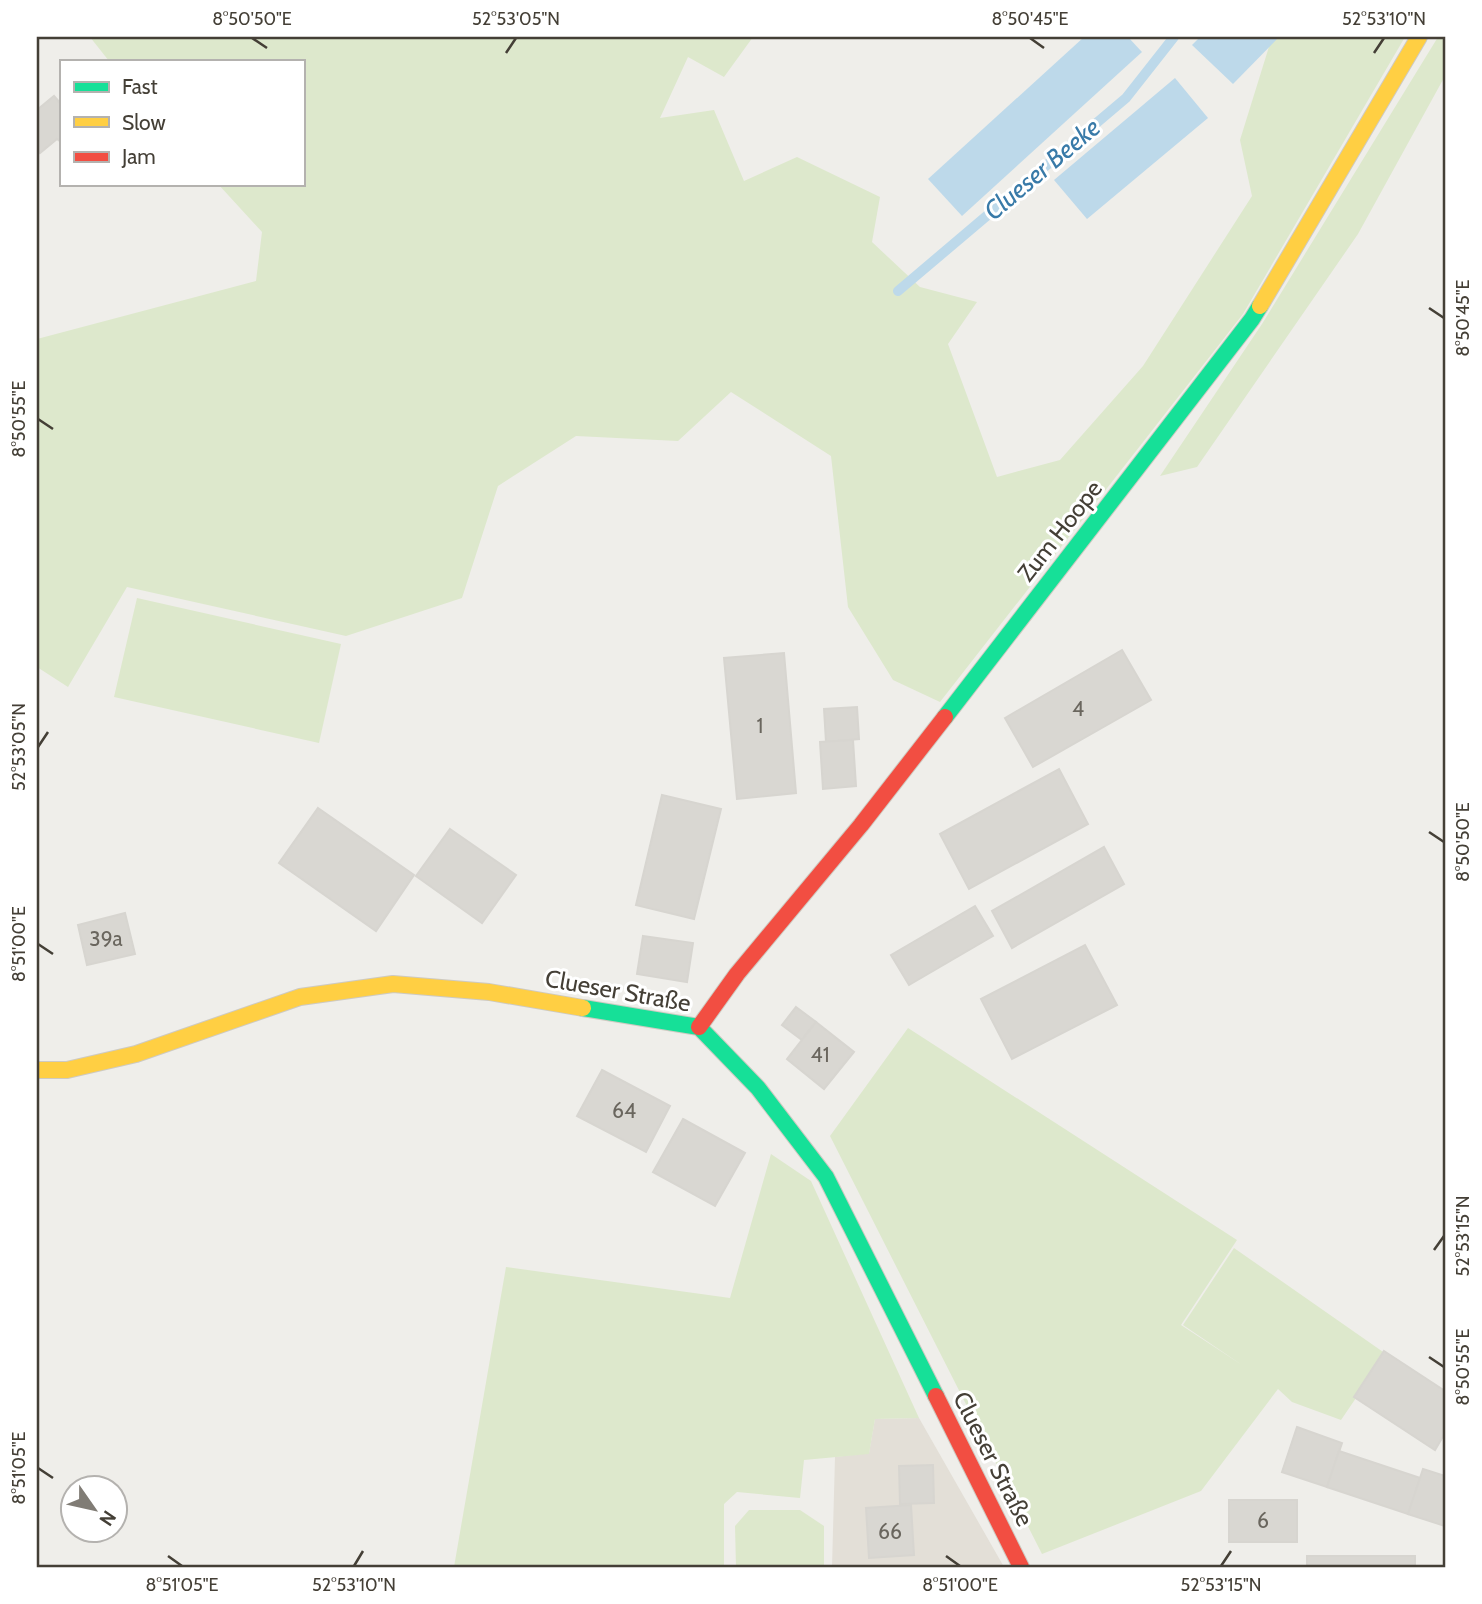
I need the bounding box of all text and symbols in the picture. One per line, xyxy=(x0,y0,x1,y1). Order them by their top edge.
text: 8°50'50"E xyxy=(212,8,292,30)
text: 52°53'05"N xyxy=(472,8,560,30)
text: 8°50'45"E xyxy=(991,8,1069,30)
text: 52°53'10"N xyxy=(1342,8,1426,30)
legend xyxy=(60,60,304,186)
text: Fast xyxy=(122,74,158,99)
text: Slow xyxy=(122,110,166,135)
water label: Clueser Beeke xyxy=(977,111,1107,227)
text: Jam xyxy=(121,144,156,169)
text: 8°50'45"E xyxy=(1452,279,1474,357)
text: 8°50'55"E xyxy=(8,381,30,457)
street label: Zum Hoope xyxy=(1011,474,1108,587)
house number: 4 xyxy=(1072,696,1084,721)
text: 52°53'05"N xyxy=(8,703,30,791)
house number: 1 xyxy=(757,713,763,738)
text: 8°50'50"E xyxy=(1452,802,1474,882)
text: 8°51'00"E xyxy=(8,906,30,982)
house number: 39a xyxy=(89,926,123,951)
street label: Clueser Straße xyxy=(543,963,693,1018)
house number: 41 xyxy=(811,1042,829,1067)
house number: 64 xyxy=(612,1098,636,1123)
text: 52°53'15"N xyxy=(1452,1195,1474,1277)
text: 8°50'55"E xyxy=(1452,1329,1474,1405)
street label: Clueser Straße xyxy=(947,1387,1040,1531)
text: 8°51'05"E xyxy=(8,1432,30,1504)
north arrow xyxy=(60,1474,130,1544)
text: N xyxy=(94,1506,121,1530)
house number: 6 xyxy=(1257,1508,1269,1533)
house number: 66 xyxy=(878,1519,902,1544)
text: 8°51'05"E xyxy=(146,1574,218,1596)
text: 52°53'10"N xyxy=(312,1574,396,1596)
text: 8°51'00"E xyxy=(922,1574,998,1596)
text: 52°53'15"N xyxy=(1180,1574,1262,1596)

